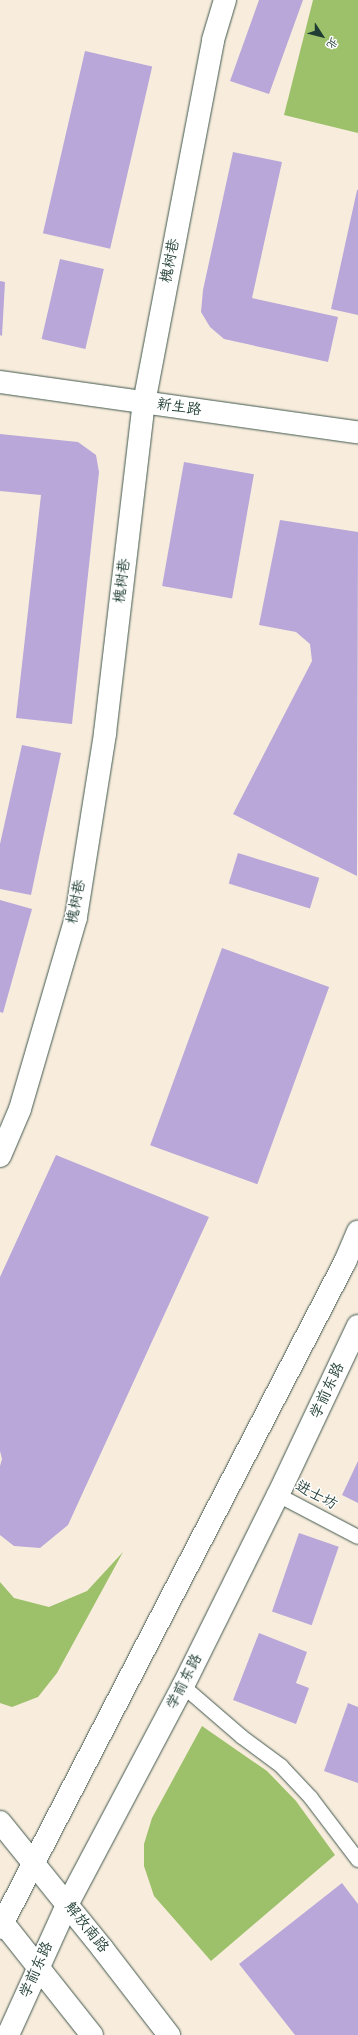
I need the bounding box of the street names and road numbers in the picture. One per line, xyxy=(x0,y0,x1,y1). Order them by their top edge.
street label: 槐树巷 xyxy=(158,237,184,285)
street label: 新生路 xyxy=(155,396,203,420)
street label: 槐树巷 xyxy=(111,558,135,604)
street label: 槐树巷 xyxy=(64,878,90,926)
street label: 学前东路 xyxy=(307,1360,349,1422)
street label: 进士坊 xyxy=(292,1477,340,1515)
street label: 学前东路 xyxy=(163,1651,207,1713)
street label: 解放南路 xyxy=(60,1899,112,1957)
street label: 学前东路 xyxy=(17,1939,57,2001)

